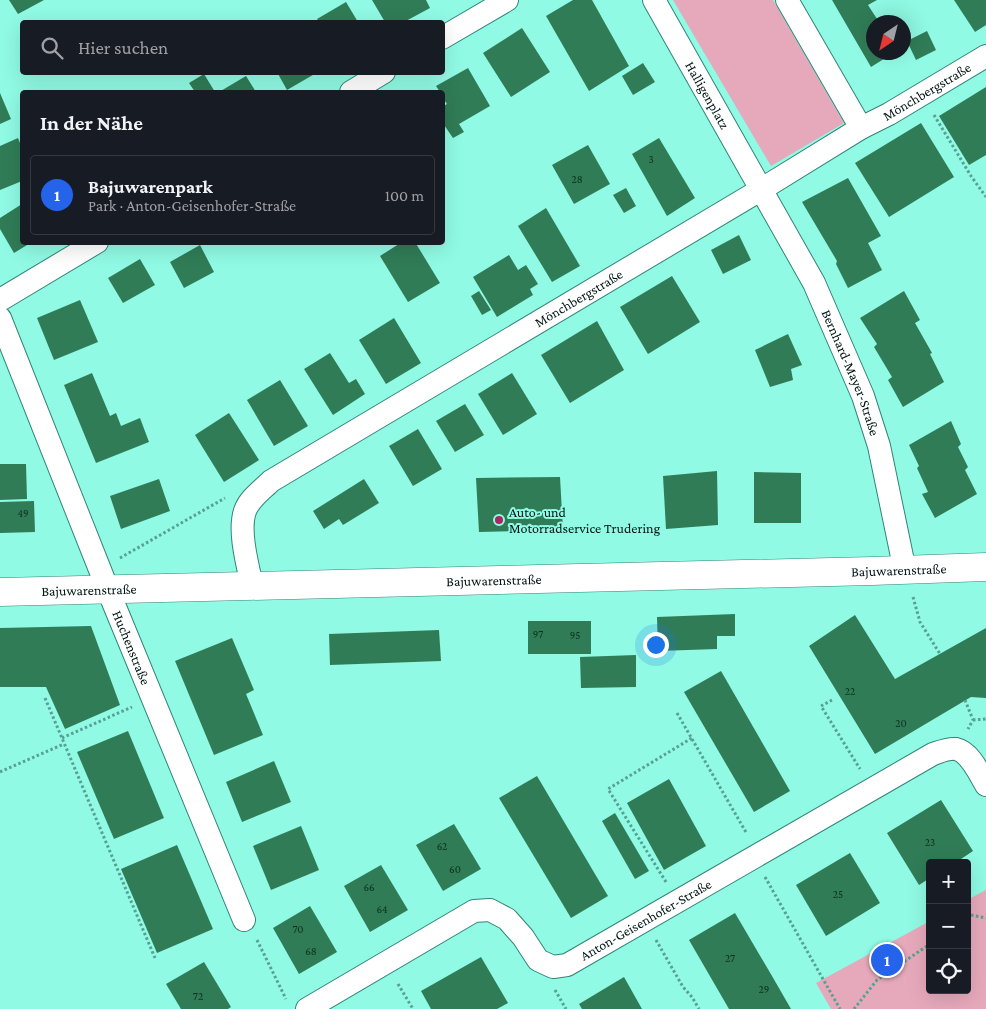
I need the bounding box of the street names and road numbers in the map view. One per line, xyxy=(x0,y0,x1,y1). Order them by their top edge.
street label: Halligenplatz xyxy=(682,58,733,132)
street label: Mönchbergstraße xyxy=(880,59,974,124)
street label: Mönchbergstraße xyxy=(532,266,625,330)
street label: Bernhard-Mayer-Straße xyxy=(818,307,883,437)
street label: Bajuwarenstraße xyxy=(851,560,947,580)
street label: Bajuwarenstraße xyxy=(446,571,542,590)
street label: Bajuwarenstraße xyxy=(41,581,137,600)
street label: Huchenstraße xyxy=(109,608,154,687)
street label: Anton-Geisenhofer-Straße xyxy=(577,876,714,964)

